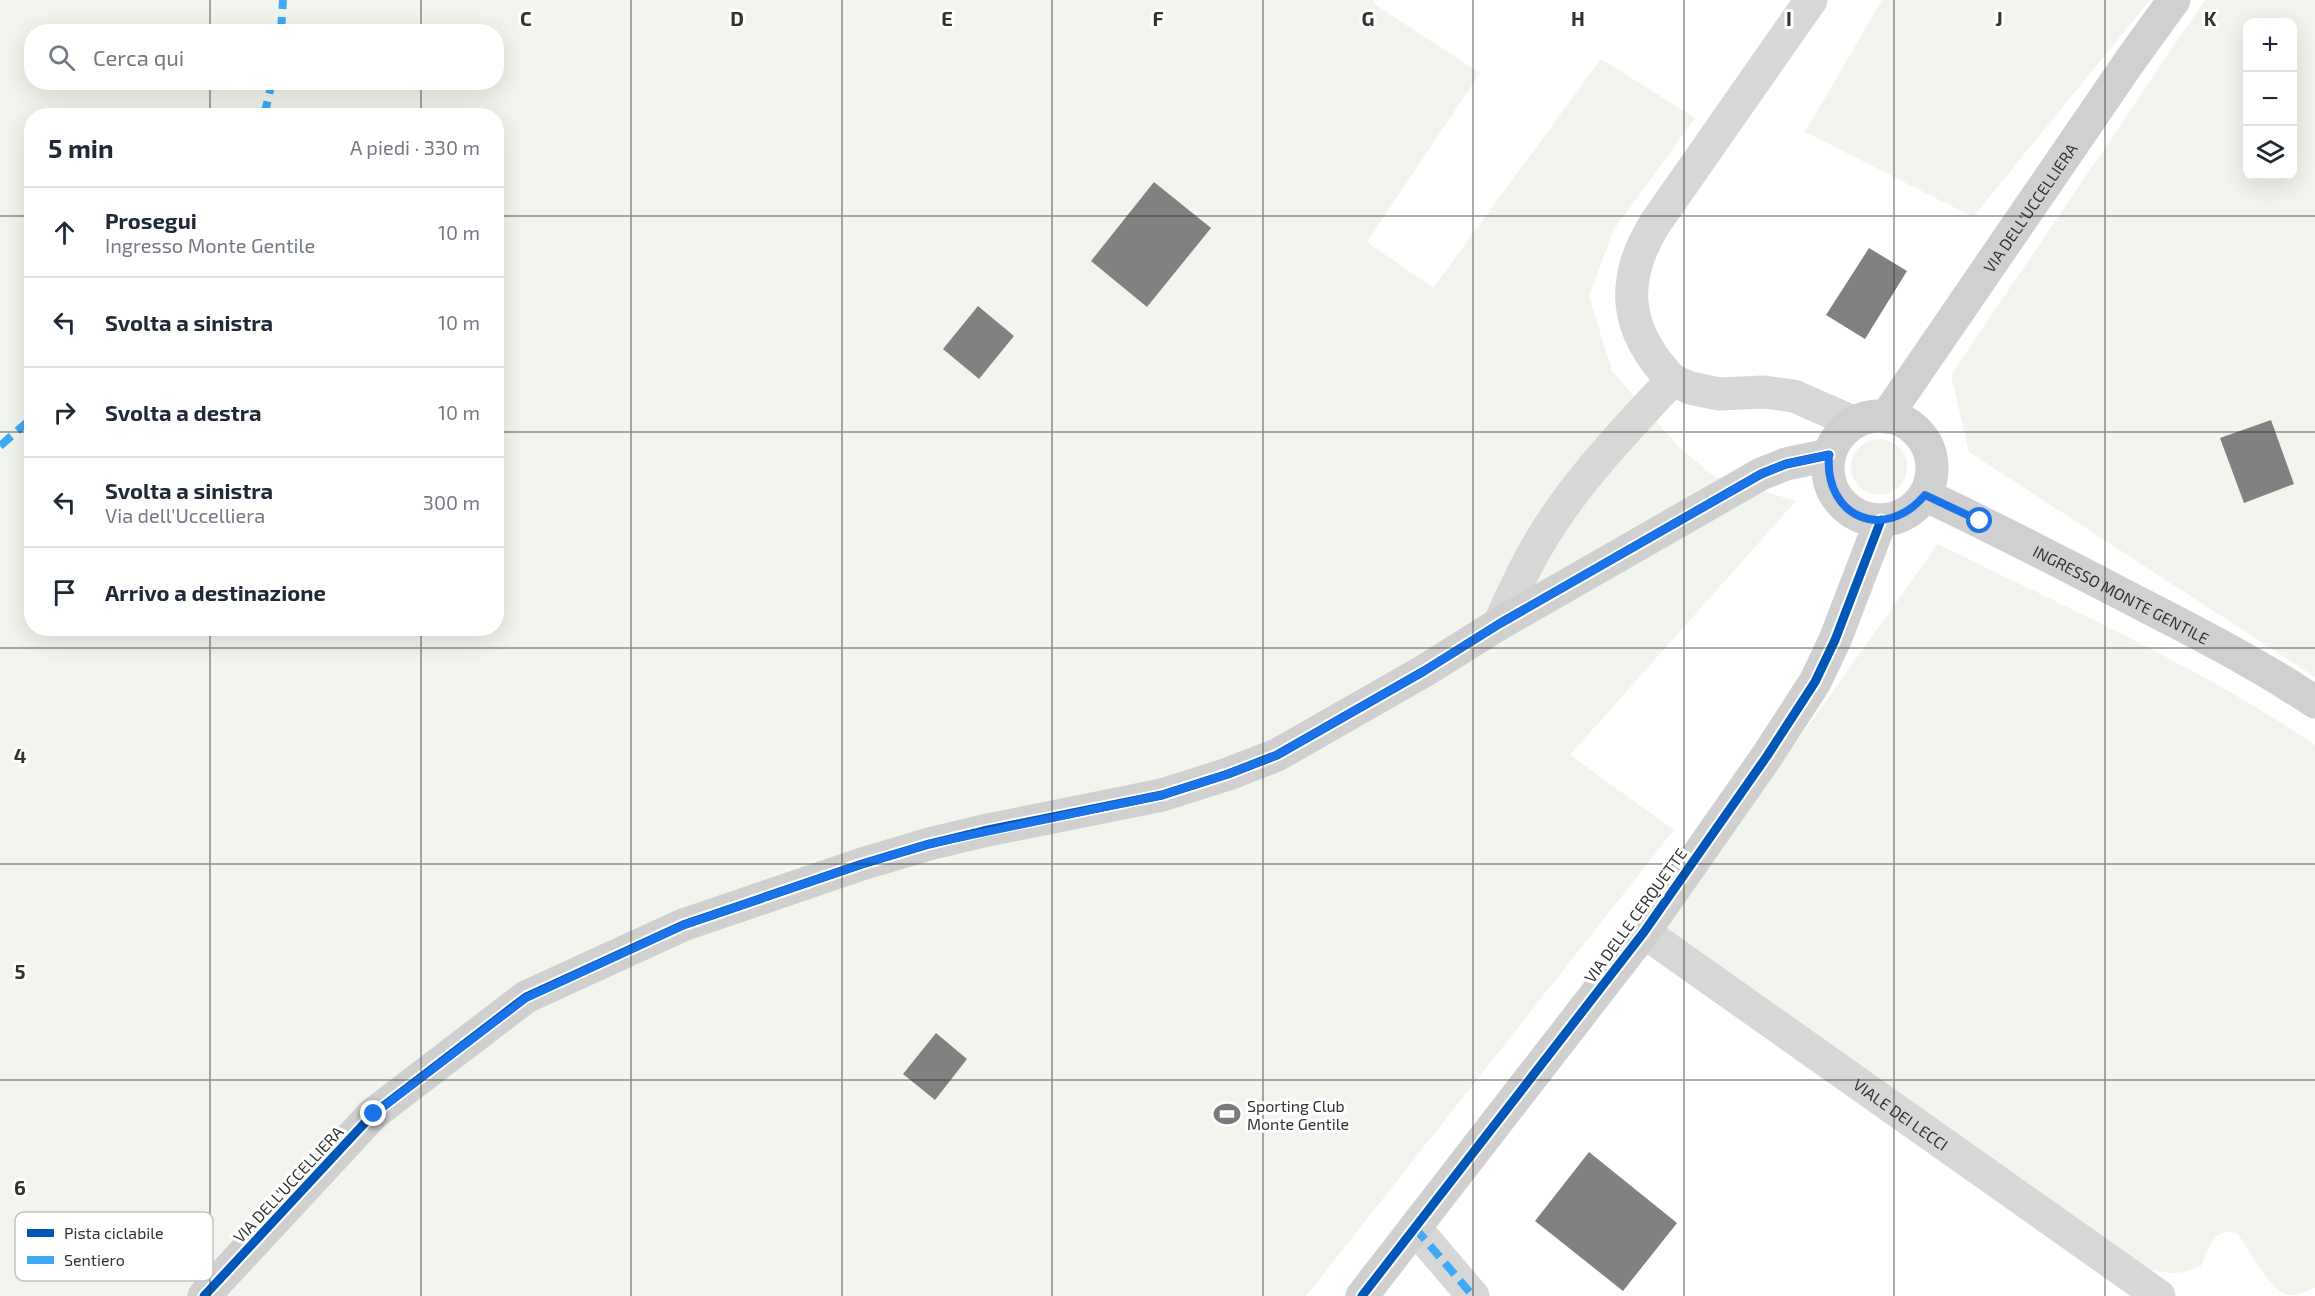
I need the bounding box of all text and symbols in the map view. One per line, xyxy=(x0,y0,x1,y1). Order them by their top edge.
text: C xyxy=(520,6,532,30)
text: D xyxy=(730,6,744,30)
text: E xyxy=(941,6,953,30)
text: F xyxy=(1152,6,1164,30)
text: G xyxy=(1362,6,1374,30)
text: H xyxy=(1571,6,1585,30)
text: I xyxy=(1786,6,1792,30)
text: J xyxy=(1995,6,2003,30)
text: K xyxy=(2204,6,2217,30)
map controls xyxy=(2243,18,2297,180)
button: + xyxy=(2243,18,2297,72)
search box xyxy=(24,24,504,90)
icon: search xyxy=(45,41,78,74)
text: Cerca qui xyxy=(93,44,184,70)
button: − xyxy=(2243,72,2297,126)
button: layers xyxy=(2243,126,2297,180)
text: 5 min xyxy=(48,132,114,163)
text: A piedi · 330 m xyxy=(350,135,480,159)
street label: VIA DELL'UCCELLIERA xyxy=(1979,139,2080,276)
text: Prosegui xyxy=(105,207,197,233)
icon: ahead xyxy=(48,216,81,249)
text: 10 m xyxy=(438,220,480,244)
text: Ingresso Monte Gentile xyxy=(105,233,315,257)
icon: left xyxy=(48,306,81,339)
text: Svolta a sinistra xyxy=(105,309,273,335)
text: 10 m xyxy=(438,310,480,334)
icon: right xyxy=(48,396,81,429)
text: Svolta a destra xyxy=(105,399,262,425)
text: 10 m xyxy=(438,400,480,424)
text: Svolta a sinistra xyxy=(105,477,273,503)
icon: left xyxy=(48,486,81,519)
text: 300 m xyxy=(423,490,480,514)
text: Via dell'Uccelliera xyxy=(105,503,265,527)
route start xyxy=(1966,507,1992,533)
street label: INGRESSO MONTE GENTILE xyxy=(2030,541,2213,647)
icon: arrive xyxy=(48,576,81,609)
text: Arrivo a destinazione xyxy=(105,579,326,605)
text: 4 xyxy=(14,743,27,767)
street label: VIA DELLE CERQUETTE xyxy=(1580,844,1691,986)
text: 5 xyxy=(14,959,26,983)
street label: VIALE DEI LECCI xyxy=(1850,1074,1952,1154)
place label: Sporting Club Monte Gentile xyxy=(1247,1096,1349,1133)
sports icon: Sporting Club Monte Gentile xyxy=(1212,1099,1242,1129)
route end xyxy=(360,1100,386,1126)
street label: VIA DELL'UCCELLIERA xyxy=(229,1122,347,1246)
text: 6 xyxy=(14,1175,26,1199)
legend xyxy=(15,1212,213,1281)
text: Pista ciclabile xyxy=(64,1223,164,1242)
text: Sentiero xyxy=(64,1250,125,1269)

